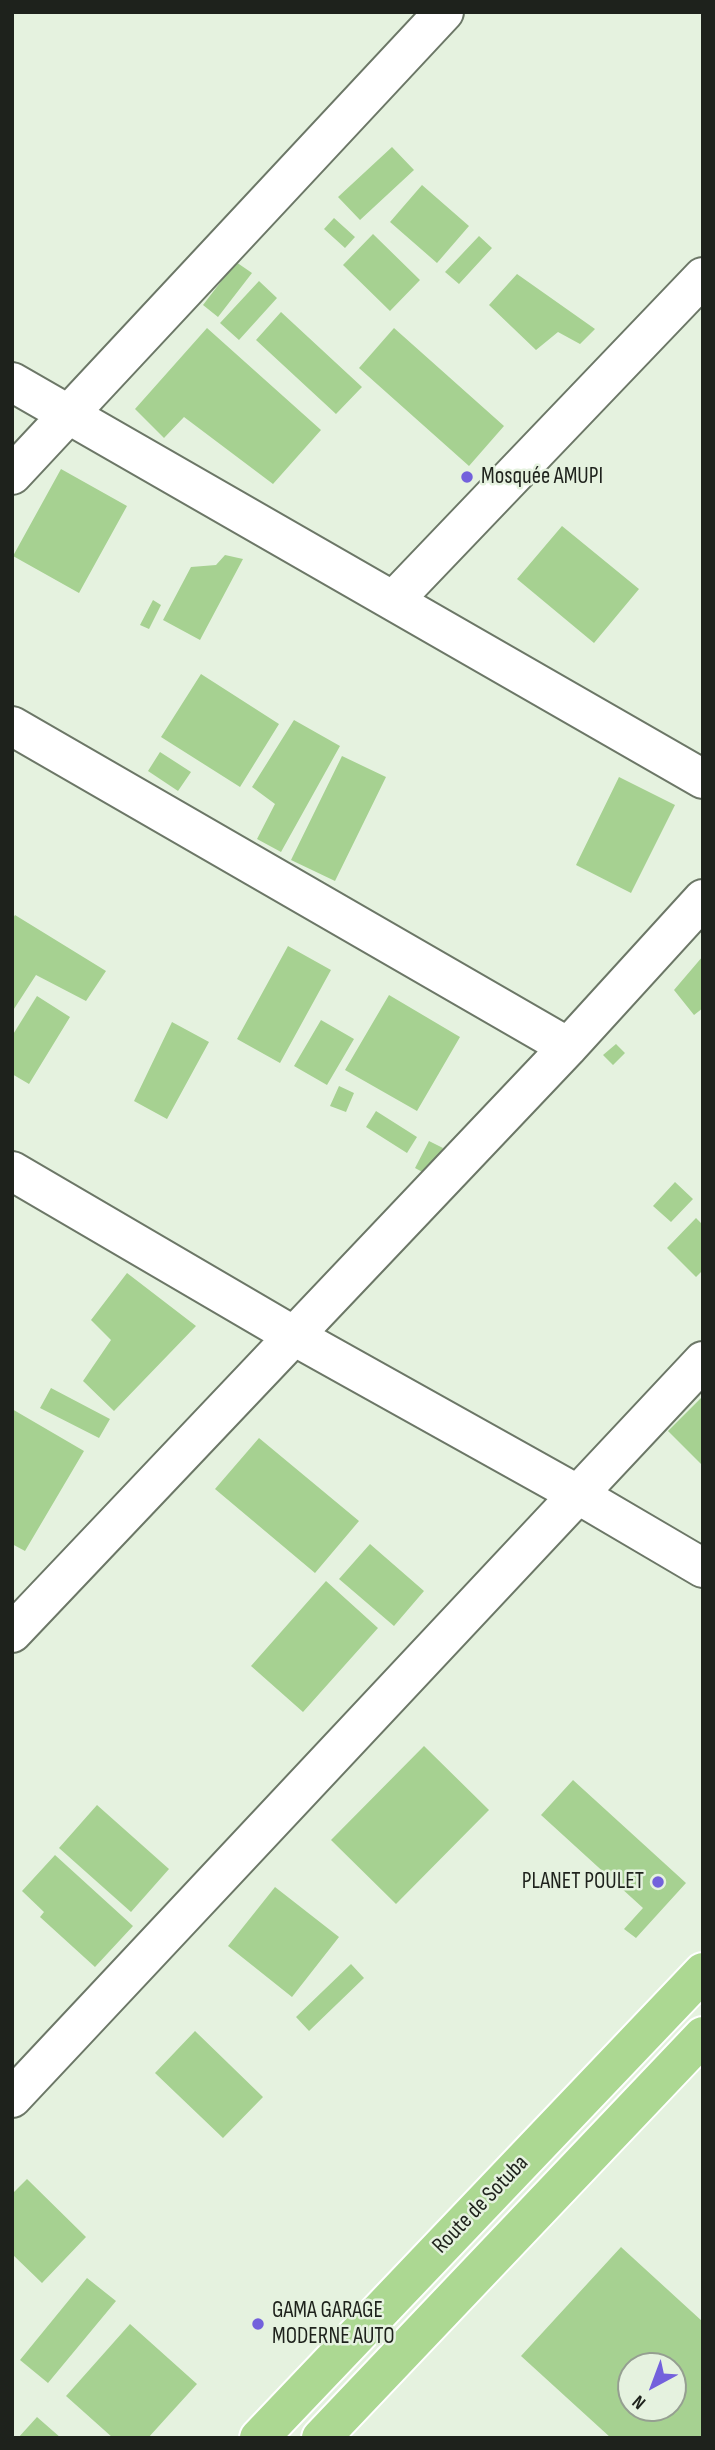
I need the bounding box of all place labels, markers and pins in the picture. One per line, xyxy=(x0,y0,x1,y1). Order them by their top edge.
place label: Mosquée AMUPI xyxy=(481,463,603,491)
marker: Mosquée AMUPI xyxy=(459,469,475,485)
place label: PLANET POULET xyxy=(522,1868,644,1896)
marker: PLANET POULET xyxy=(650,1874,666,1890)
place label: GAMA GARAGE MODERNE AUTO xyxy=(272,2297,395,2351)
marker: GAMA GARAGE MODERNE AUTO xyxy=(250,2316,266,2332)

